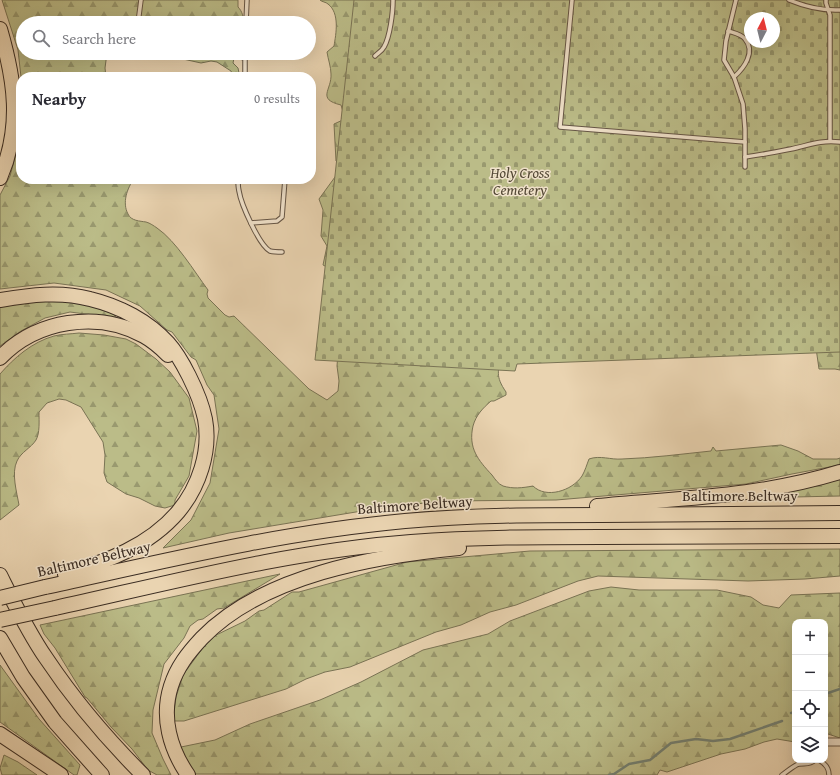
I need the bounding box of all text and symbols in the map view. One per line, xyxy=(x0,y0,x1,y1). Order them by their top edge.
north arrow xyxy=(744,12,780,48)
search box xyxy=(16,16,316,60)
icon: search xyxy=(30,27,52,49)
text: Search here xyxy=(62,28,136,49)
text: Nearby xyxy=(32,86,86,111)
text: 0 results xyxy=(254,89,300,108)
park label: Holy Cross Cemetery xyxy=(489,162,550,200)
street label: Baltimore Beltway xyxy=(682,485,798,506)
street label: Baltimore Beltway xyxy=(357,490,474,519)
street label: Baltimore Beltway xyxy=(35,535,153,582)
map controls xyxy=(792,619,828,763)
button: + xyxy=(792,619,828,655)
button: − xyxy=(792,655,828,691)
button: locate xyxy=(792,691,828,727)
button: layers xyxy=(792,727,828,763)

